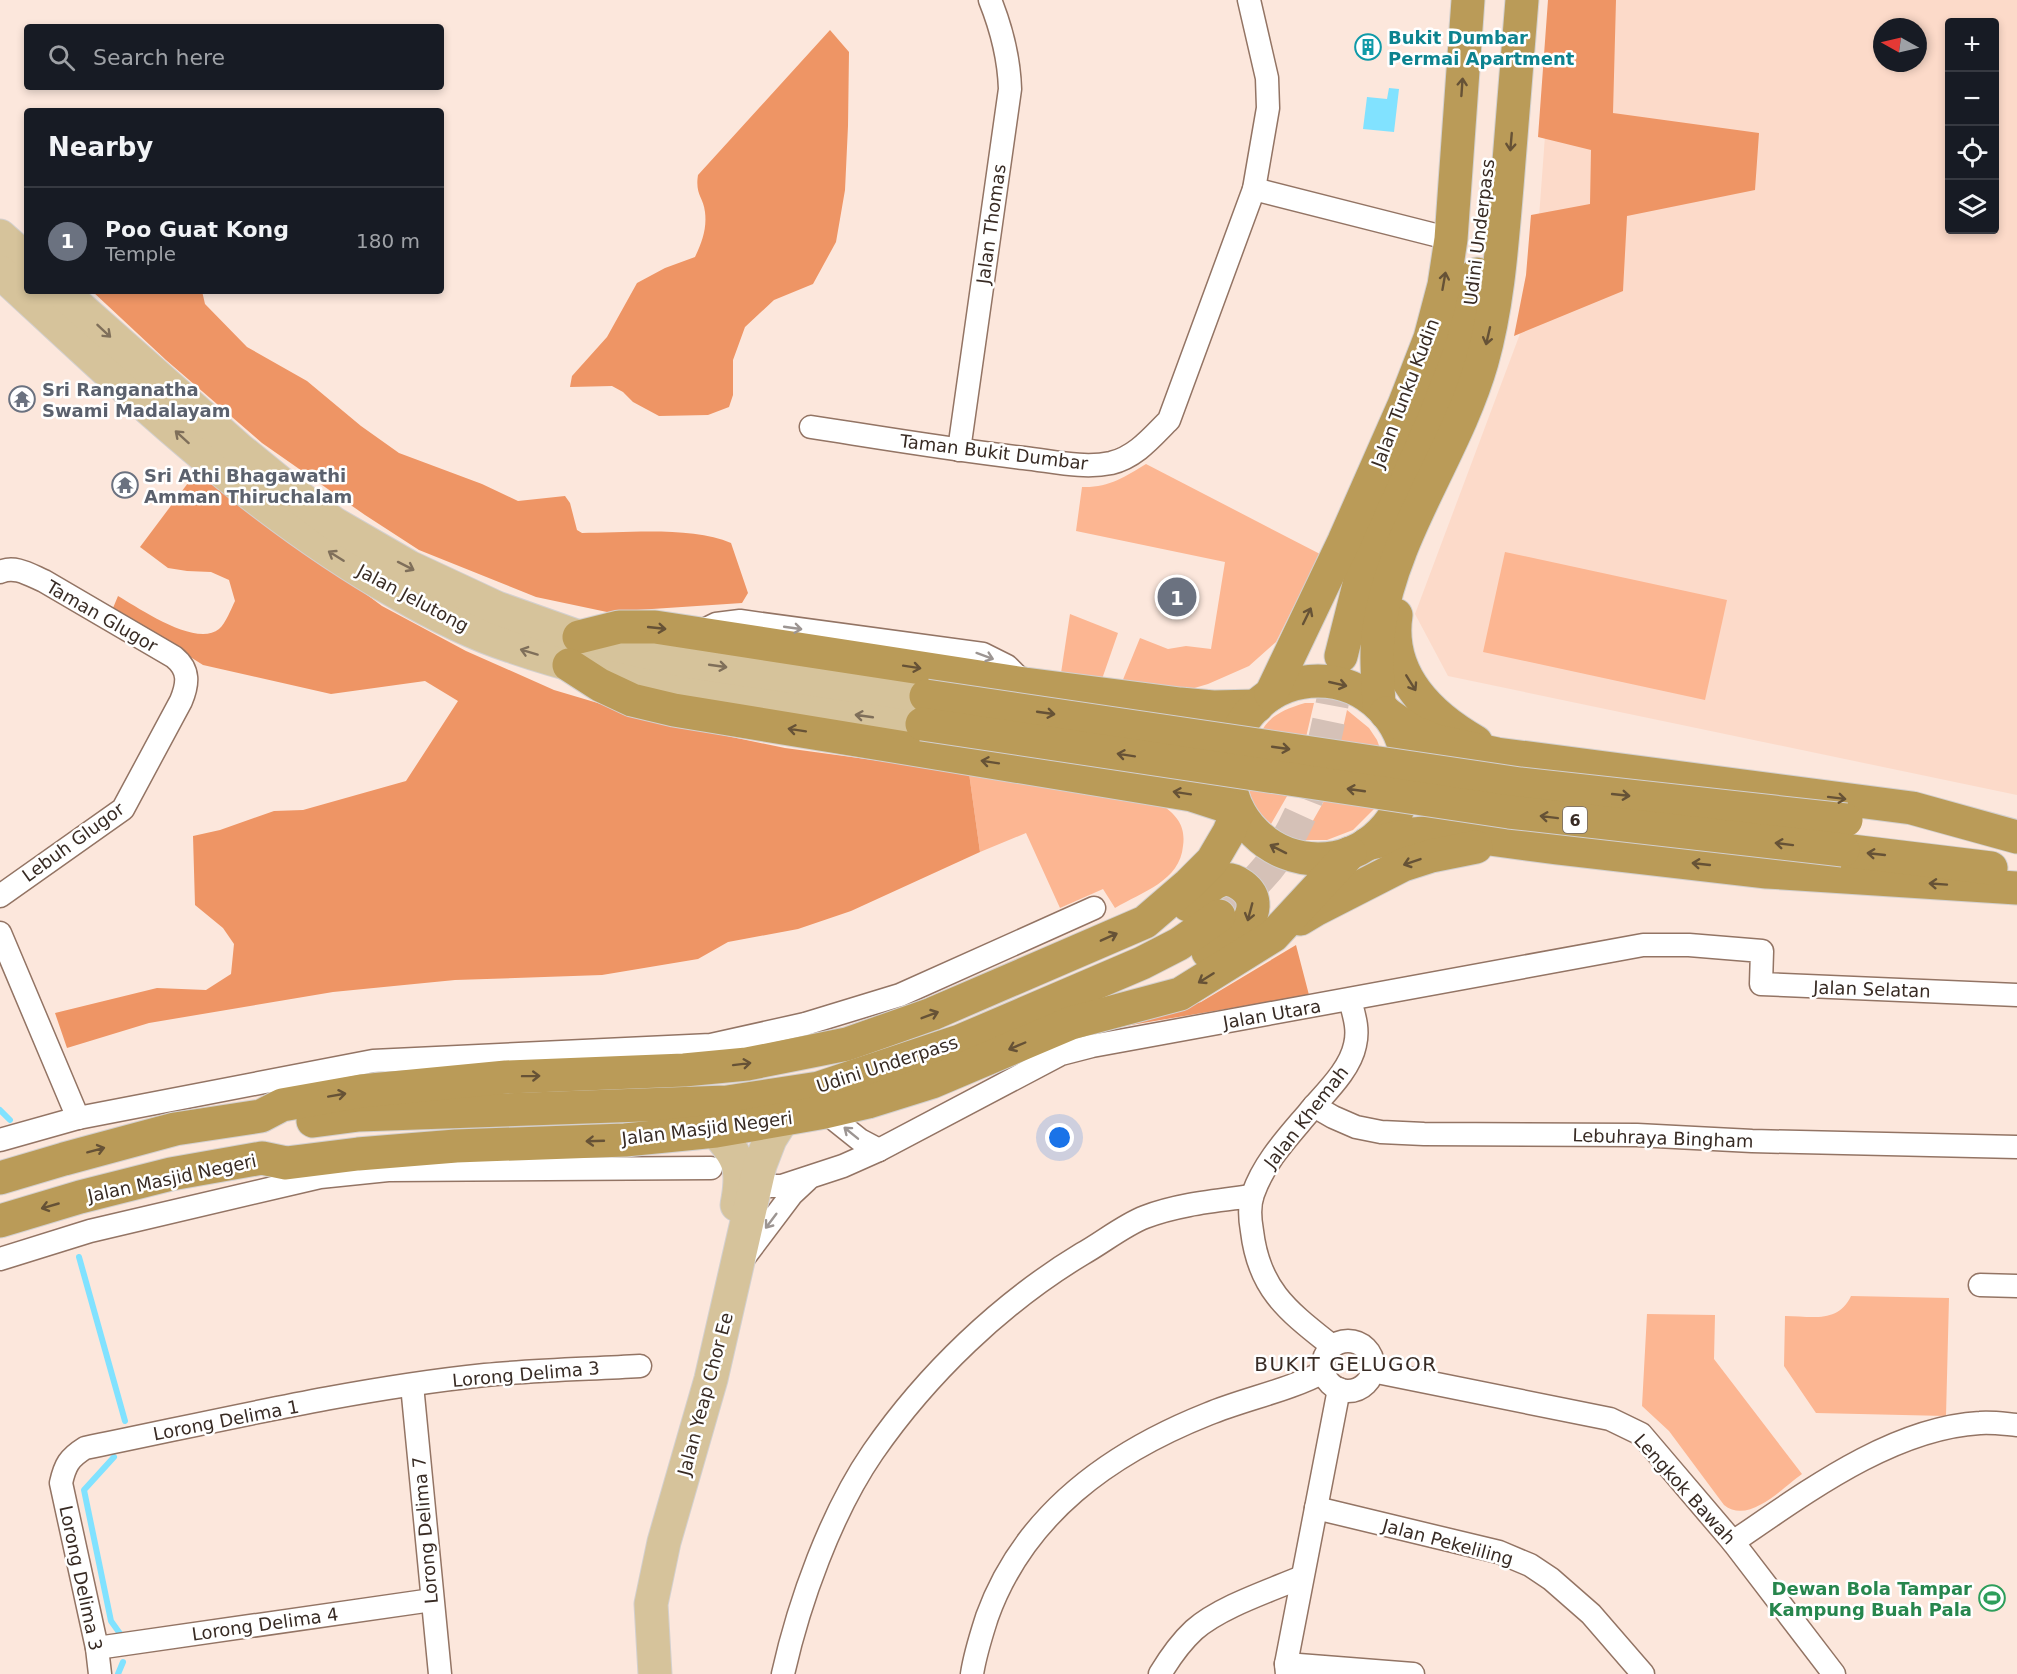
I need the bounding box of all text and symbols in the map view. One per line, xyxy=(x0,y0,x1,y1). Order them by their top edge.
north arrow xyxy=(1873,18,1927,72)
map controls xyxy=(1945,18,1999,234)
button: + xyxy=(1945,18,1999,72)
search box xyxy=(24,24,444,90)
place label: Bukit Dumbar Permai Apartment xyxy=(1388,27,1575,69)
building icon: Bukit Dumbar Permai Apartment xyxy=(1353,32,1383,62)
icon: search xyxy=(45,41,78,74)
text: Search here xyxy=(93,45,225,70)
button: − xyxy=(1945,72,1999,126)
one-way arrow xyxy=(1457,77,1468,97)
button: locate xyxy=(1945,126,1999,180)
text: Nearby xyxy=(48,132,153,162)
one-way arrow xyxy=(1505,132,1516,152)
street label: Udini Underpass xyxy=(1460,158,1498,306)
street label: Jalan Thomas xyxy=(972,163,1010,286)
button: layers xyxy=(1945,180,1999,234)
text: Poo Guat Kong xyxy=(105,217,289,242)
text: 1 xyxy=(61,229,74,253)
text: 180 m xyxy=(356,229,420,253)
text: Temple xyxy=(105,242,176,266)
one-way arrow xyxy=(1439,271,1450,291)
street label: Jalan Tunku Kudin xyxy=(1367,316,1443,471)
one-way arrow xyxy=(96,323,111,337)
one-way arrow xyxy=(1482,326,1494,345)
place label: Sri Ranganatha Swami Madalayam xyxy=(42,379,230,421)
temple icon: Sri Ranganatha Swami Madalayam xyxy=(7,384,37,414)
one-way arrow xyxy=(174,430,189,444)
street label: Taman Bukit Dumbar xyxy=(898,430,1090,474)
place label: Sri Athi Bhagawathi Amman Thiruchalam xyxy=(144,465,352,507)
temple icon: Sri Athi Bhagawathi Amman Thiruchalam xyxy=(110,470,140,500)
one-way arrow xyxy=(328,550,345,562)
street label: Jalan Jelutong xyxy=(353,559,472,636)
one-way arrow xyxy=(397,560,415,572)
pin: 1 xyxy=(1158,574,1196,620)
street label: Taman Glugor xyxy=(42,575,162,657)
one-way arrow xyxy=(1302,607,1314,625)
one-way arrow xyxy=(647,623,667,634)
one-way arrow xyxy=(782,623,802,634)
one-way arrow xyxy=(520,646,539,657)
one-way arrow xyxy=(975,652,994,663)
one-way arrow xyxy=(708,661,728,672)
one-way arrow xyxy=(902,661,922,672)
one-way arrow xyxy=(1405,674,1417,691)
one-way arrow xyxy=(1328,679,1347,690)
one-way arrow xyxy=(1036,708,1056,719)
one-way arrow xyxy=(855,711,874,722)
one-way arrow xyxy=(788,725,808,736)
one-way arrow xyxy=(1270,743,1290,754)
one-way arrow xyxy=(1116,750,1136,761)
one-way arrow xyxy=(980,756,1000,767)
one-way arrow xyxy=(1346,784,1366,795)
one-way arrow xyxy=(1173,788,1193,799)
one-way arrow xyxy=(1611,790,1631,801)
one-way arrow xyxy=(1827,793,1846,804)
street label: Lebuh Glugor xyxy=(18,798,129,886)
road number: 6 xyxy=(1563,807,1587,833)
one-way arrow xyxy=(1540,811,1559,822)
one-way arrow xyxy=(1775,838,1795,849)
one-way arrow xyxy=(1270,843,1288,854)
one-way arrow xyxy=(1866,848,1886,859)
one-way arrow xyxy=(1403,858,1422,869)
one-way arrow xyxy=(1692,859,1712,870)
one-way arrow xyxy=(1928,878,1948,889)
one-way arrow xyxy=(1244,902,1255,921)
one-way arrow xyxy=(1100,931,1118,942)
one-way arrow xyxy=(1198,973,1215,985)
street label: Jalan Selatan xyxy=(1812,976,1931,1002)
street label: Jalan Utara xyxy=(1220,995,1323,1033)
one-way arrow xyxy=(921,1008,939,1019)
street label: Udini Underpass xyxy=(814,1031,960,1097)
one-way arrow xyxy=(1008,1041,1026,1052)
one-way arrow xyxy=(732,1059,752,1070)
street label: Jalan Khemah xyxy=(1259,1062,1352,1173)
one-way arrow xyxy=(521,1071,541,1082)
one-way arrow xyxy=(327,1089,347,1100)
street label: Jalan Masjid Negeri xyxy=(619,1107,794,1149)
your location xyxy=(1045,1123,1074,1152)
street label: Lebuhraya Bingham xyxy=(1572,1124,1754,1152)
one-way arrow xyxy=(843,1126,859,1139)
one-way arrow xyxy=(586,1136,606,1147)
one-way arrow xyxy=(87,1144,106,1155)
street label: Jalan Masjid Negeri xyxy=(85,1150,258,1206)
one-way arrow xyxy=(41,1201,60,1212)
one-way arrow xyxy=(764,1213,777,1229)
street label: Jalan Yeap Chor Ee xyxy=(673,1310,737,1479)
district label: BUKIT GELUGOR xyxy=(1254,1352,1438,1376)
street label: Lorong Delima 3 xyxy=(451,1357,601,1391)
street label: Lorong Delima 1 xyxy=(151,1396,301,1444)
street label: Lengkok Bawah xyxy=(1630,1430,1740,1548)
street label: Lorong Delima 7 xyxy=(408,1455,442,1605)
street label: Lorong Delima 3 xyxy=(55,1503,107,1653)
street label: Jalan Pekeliling xyxy=(1379,1514,1516,1570)
place label: Dewan Bola Tampar Kampung Buah Pala xyxy=(1769,1578,1972,1620)
sports icon: Dewan Bola Tampar Kampung Buah Pala xyxy=(1977,1583,2007,1613)
street label: Lorong Delima 4 xyxy=(190,1603,340,1645)

